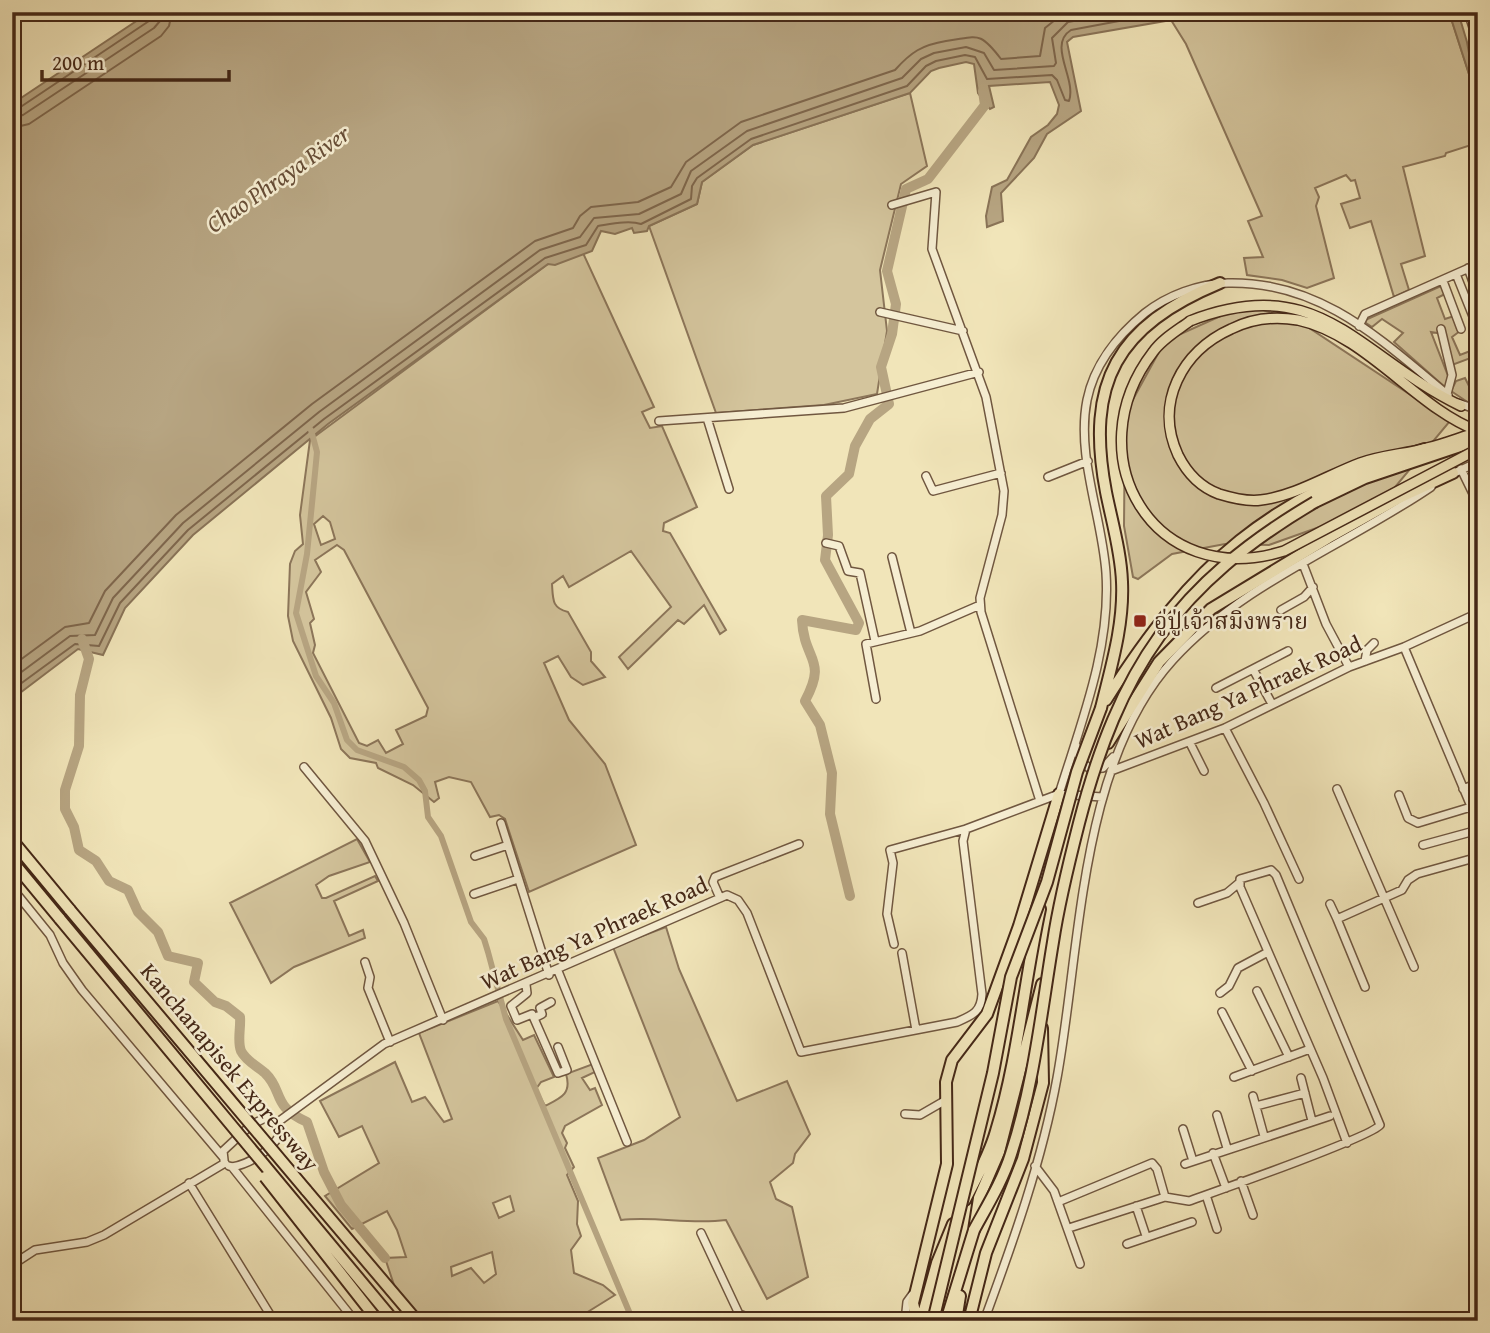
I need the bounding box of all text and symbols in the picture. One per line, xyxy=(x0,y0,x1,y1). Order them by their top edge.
scale bar xyxy=(42,38,229,82)
text: 200 m xyxy=(52,47,104,78)
water label: Chao Phraya River xyxy=(199,115,358,241)
place label: อู่ปู่เจ้าสมิงพราย xyxy=(1154,604,1308,637)
marker: อู่ปู่เจ้าสมิงพราย xyxy=(1132,613,1148,629)
street label: Wat Bang Ya Phraek Road xyxy=(1129,626,1367,757)
street label: Wat Bang Ya Phraek Road xyxy=(475,867,713,998)
street label: Kanchanapisek Expressway xyxy=(133,955,328,1178)

